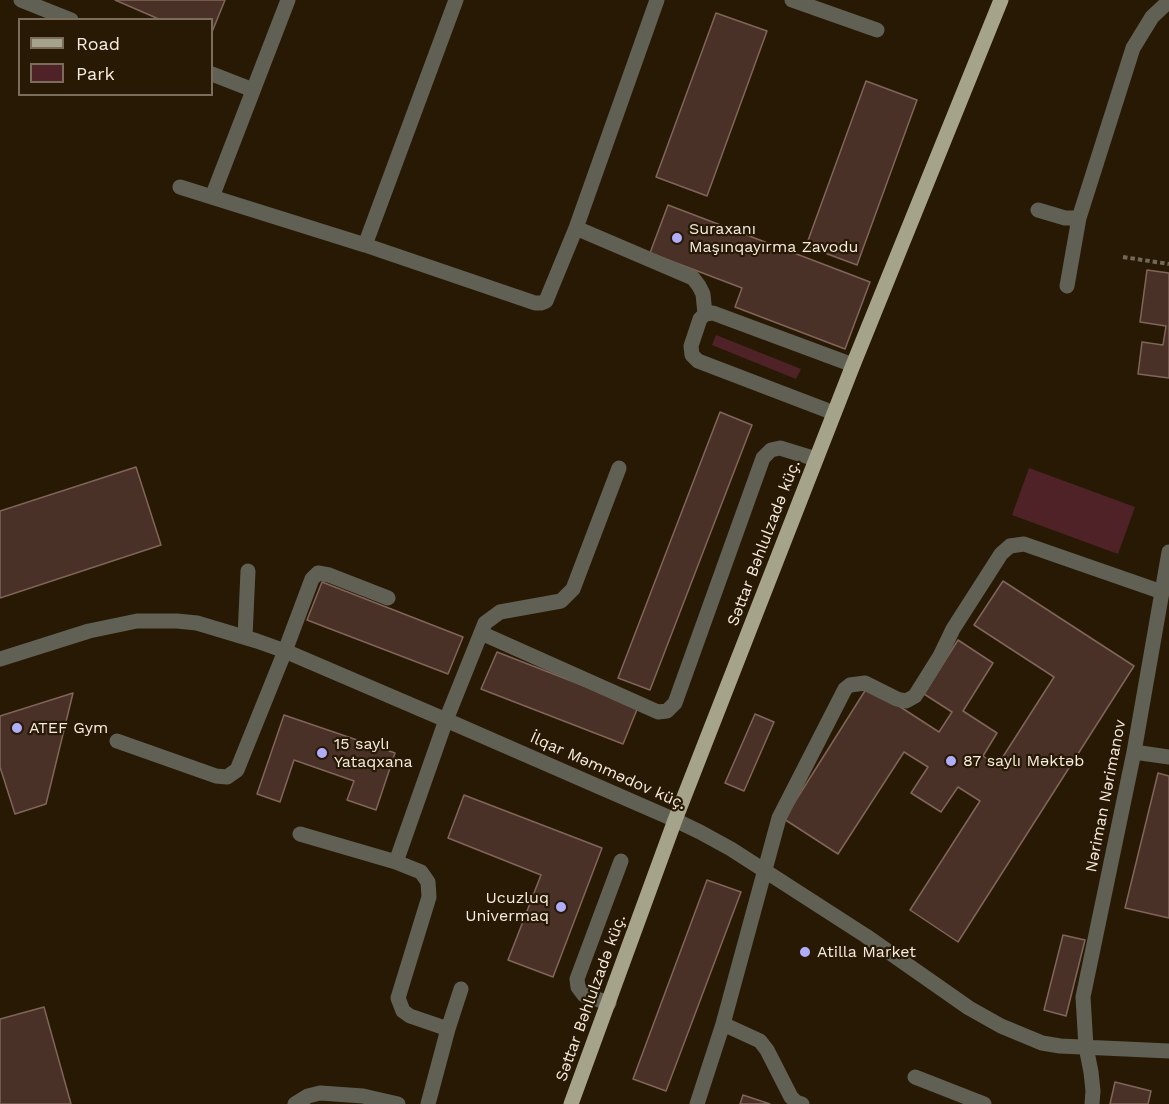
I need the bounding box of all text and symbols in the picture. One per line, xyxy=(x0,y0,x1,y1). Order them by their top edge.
legend xyxy=(18,18,213,96)
text: Road xyxy=(76,33,120,54)
text: Park xyxy=(76,63,115,84)
place label: Suraxanı Maşınqayırma Zavodu xyxy=(689,219,858,257)
marker: Suraxanı Maşınqayırma Zavodu xyxy=(670,231,684,245)
street label: Səttar Bəhlulzadə küç. xyxy=(723,457,805,629)
place label: ATEF Gym xyxy=(29,718,108,738)
street label: Nəriman Nərimanov xyxy=(1082,718,1130,874)
marker: ATEF Gym xyxy=(10,721,24,735)
street label: İlqar Məmmədov küç. xyxy=(527,728,689,814)
place label: 15 saylı Yataqxana xyxy=(334,734,413,772)
marker: 15 saylı Yataqxana xyxy=(315,746,329,760)
place label: 87 saylı Məktəb xyxy=(963,751,1084,771)
marker: 87 saylı Məktəb xyxy=(944,754,958,768)
place label: Ucuzluq Univermaq xyxy=(465,888,549,926)
marker: Ucuzluq Univermaq xyxy=(554,900,568,914)
street label: Səttar Bəhlulzadə küç. xyxy=(552,912,630,1084)
place label: Atilla Market xyxy=(817,942,916,962)
marker: Atilla Market xyxy=(798,945,812,959)

